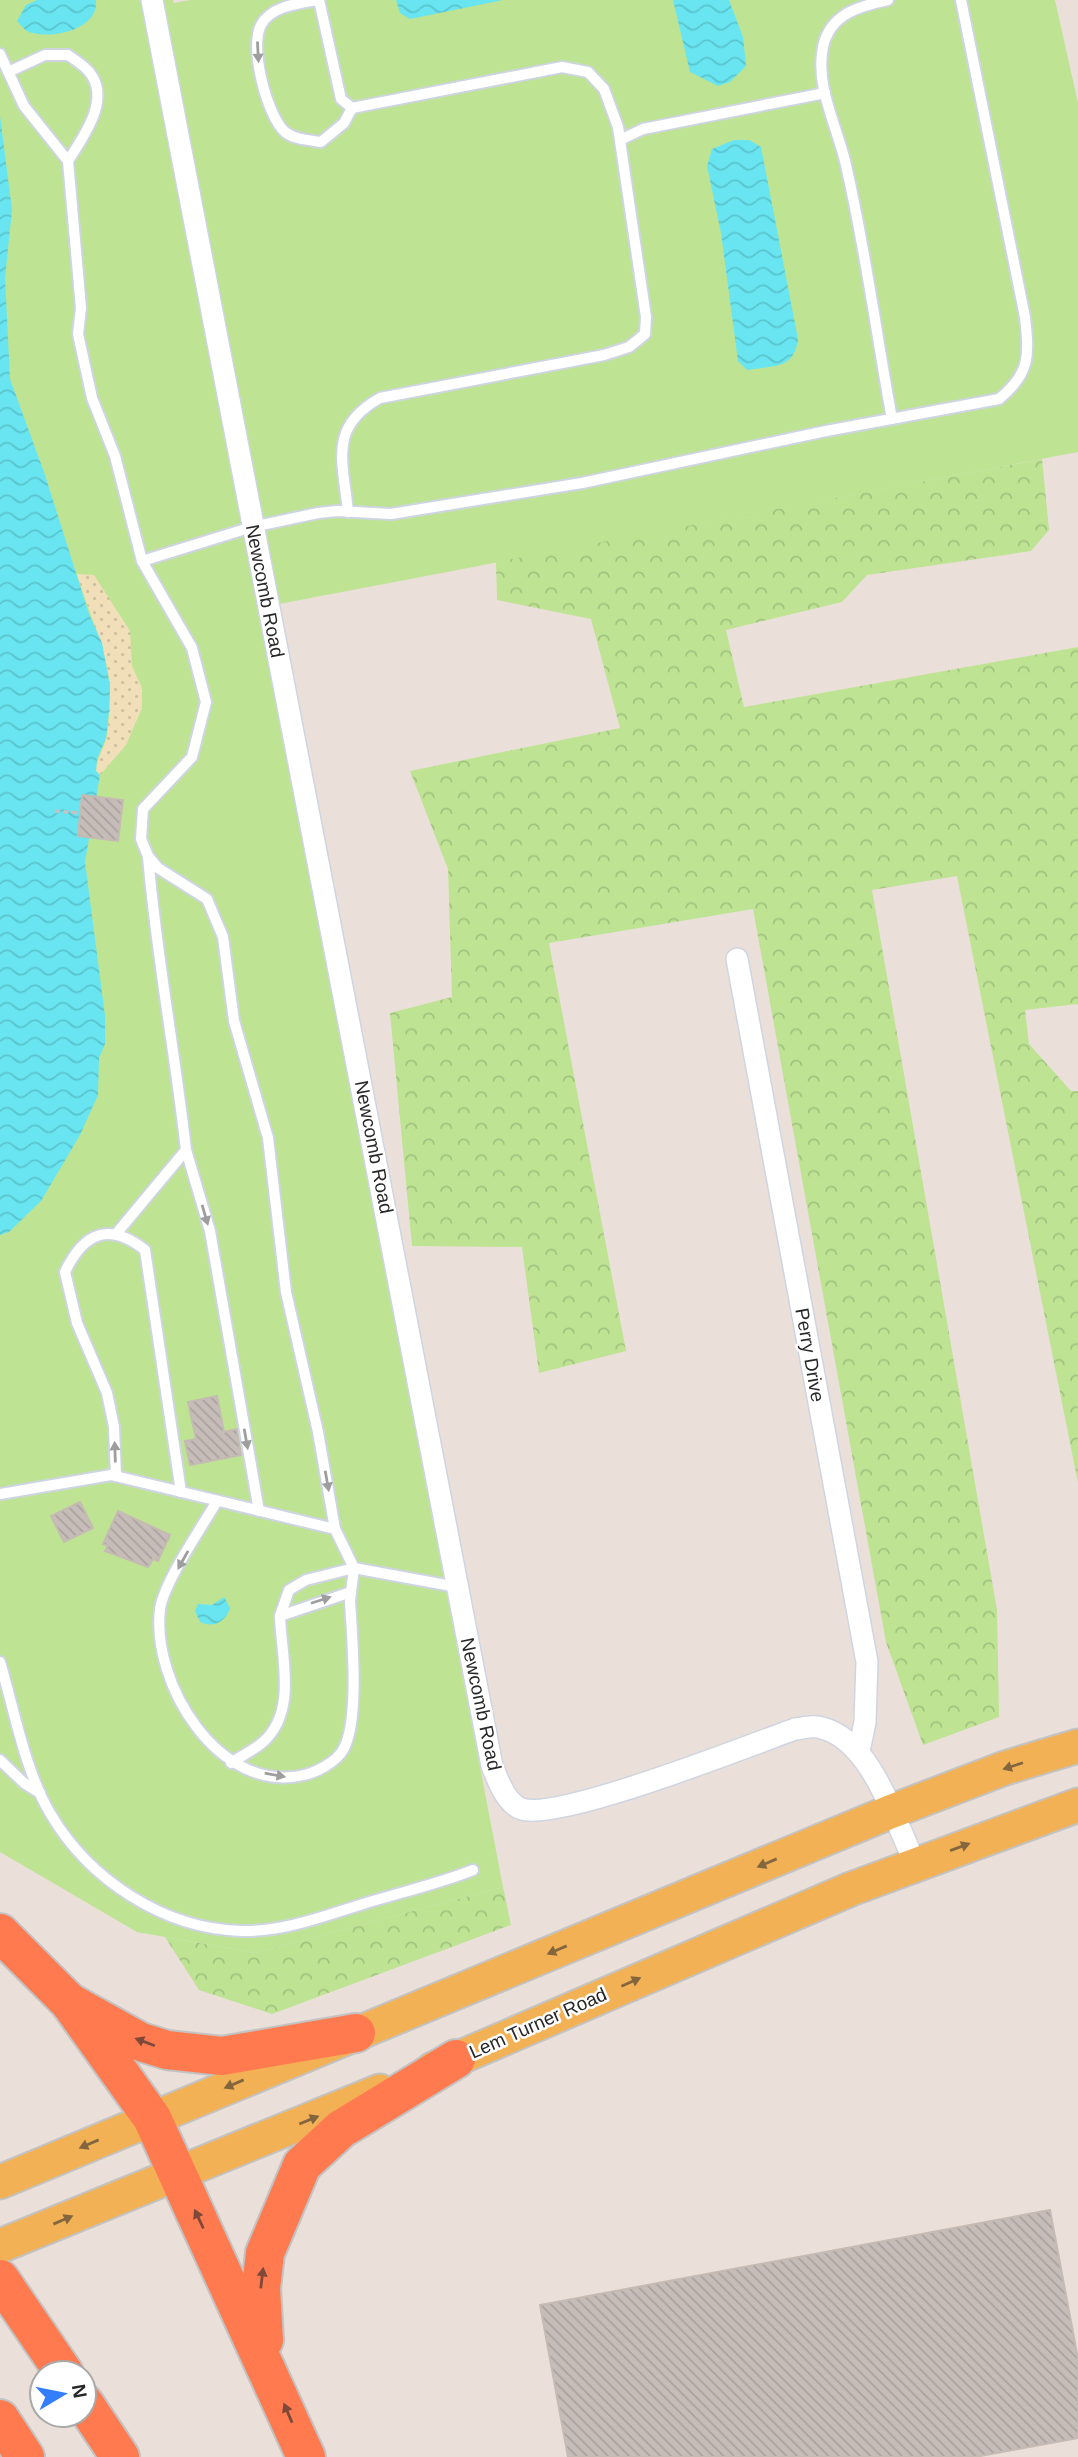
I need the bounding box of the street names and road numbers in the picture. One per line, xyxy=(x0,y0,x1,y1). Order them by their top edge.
street label: Newcomb Road xyxy=(242,523,288,659)
street label: Newcomb Road xyxy=(351,1079,397,1215)
street label: Perry Drive xyxy=(791,1306,829,1404)
street label: Newcomb Road xyxy=(457,1636,505,1772)
street label: Lem Turner Road xyxy=(466,1983,610,2063)

